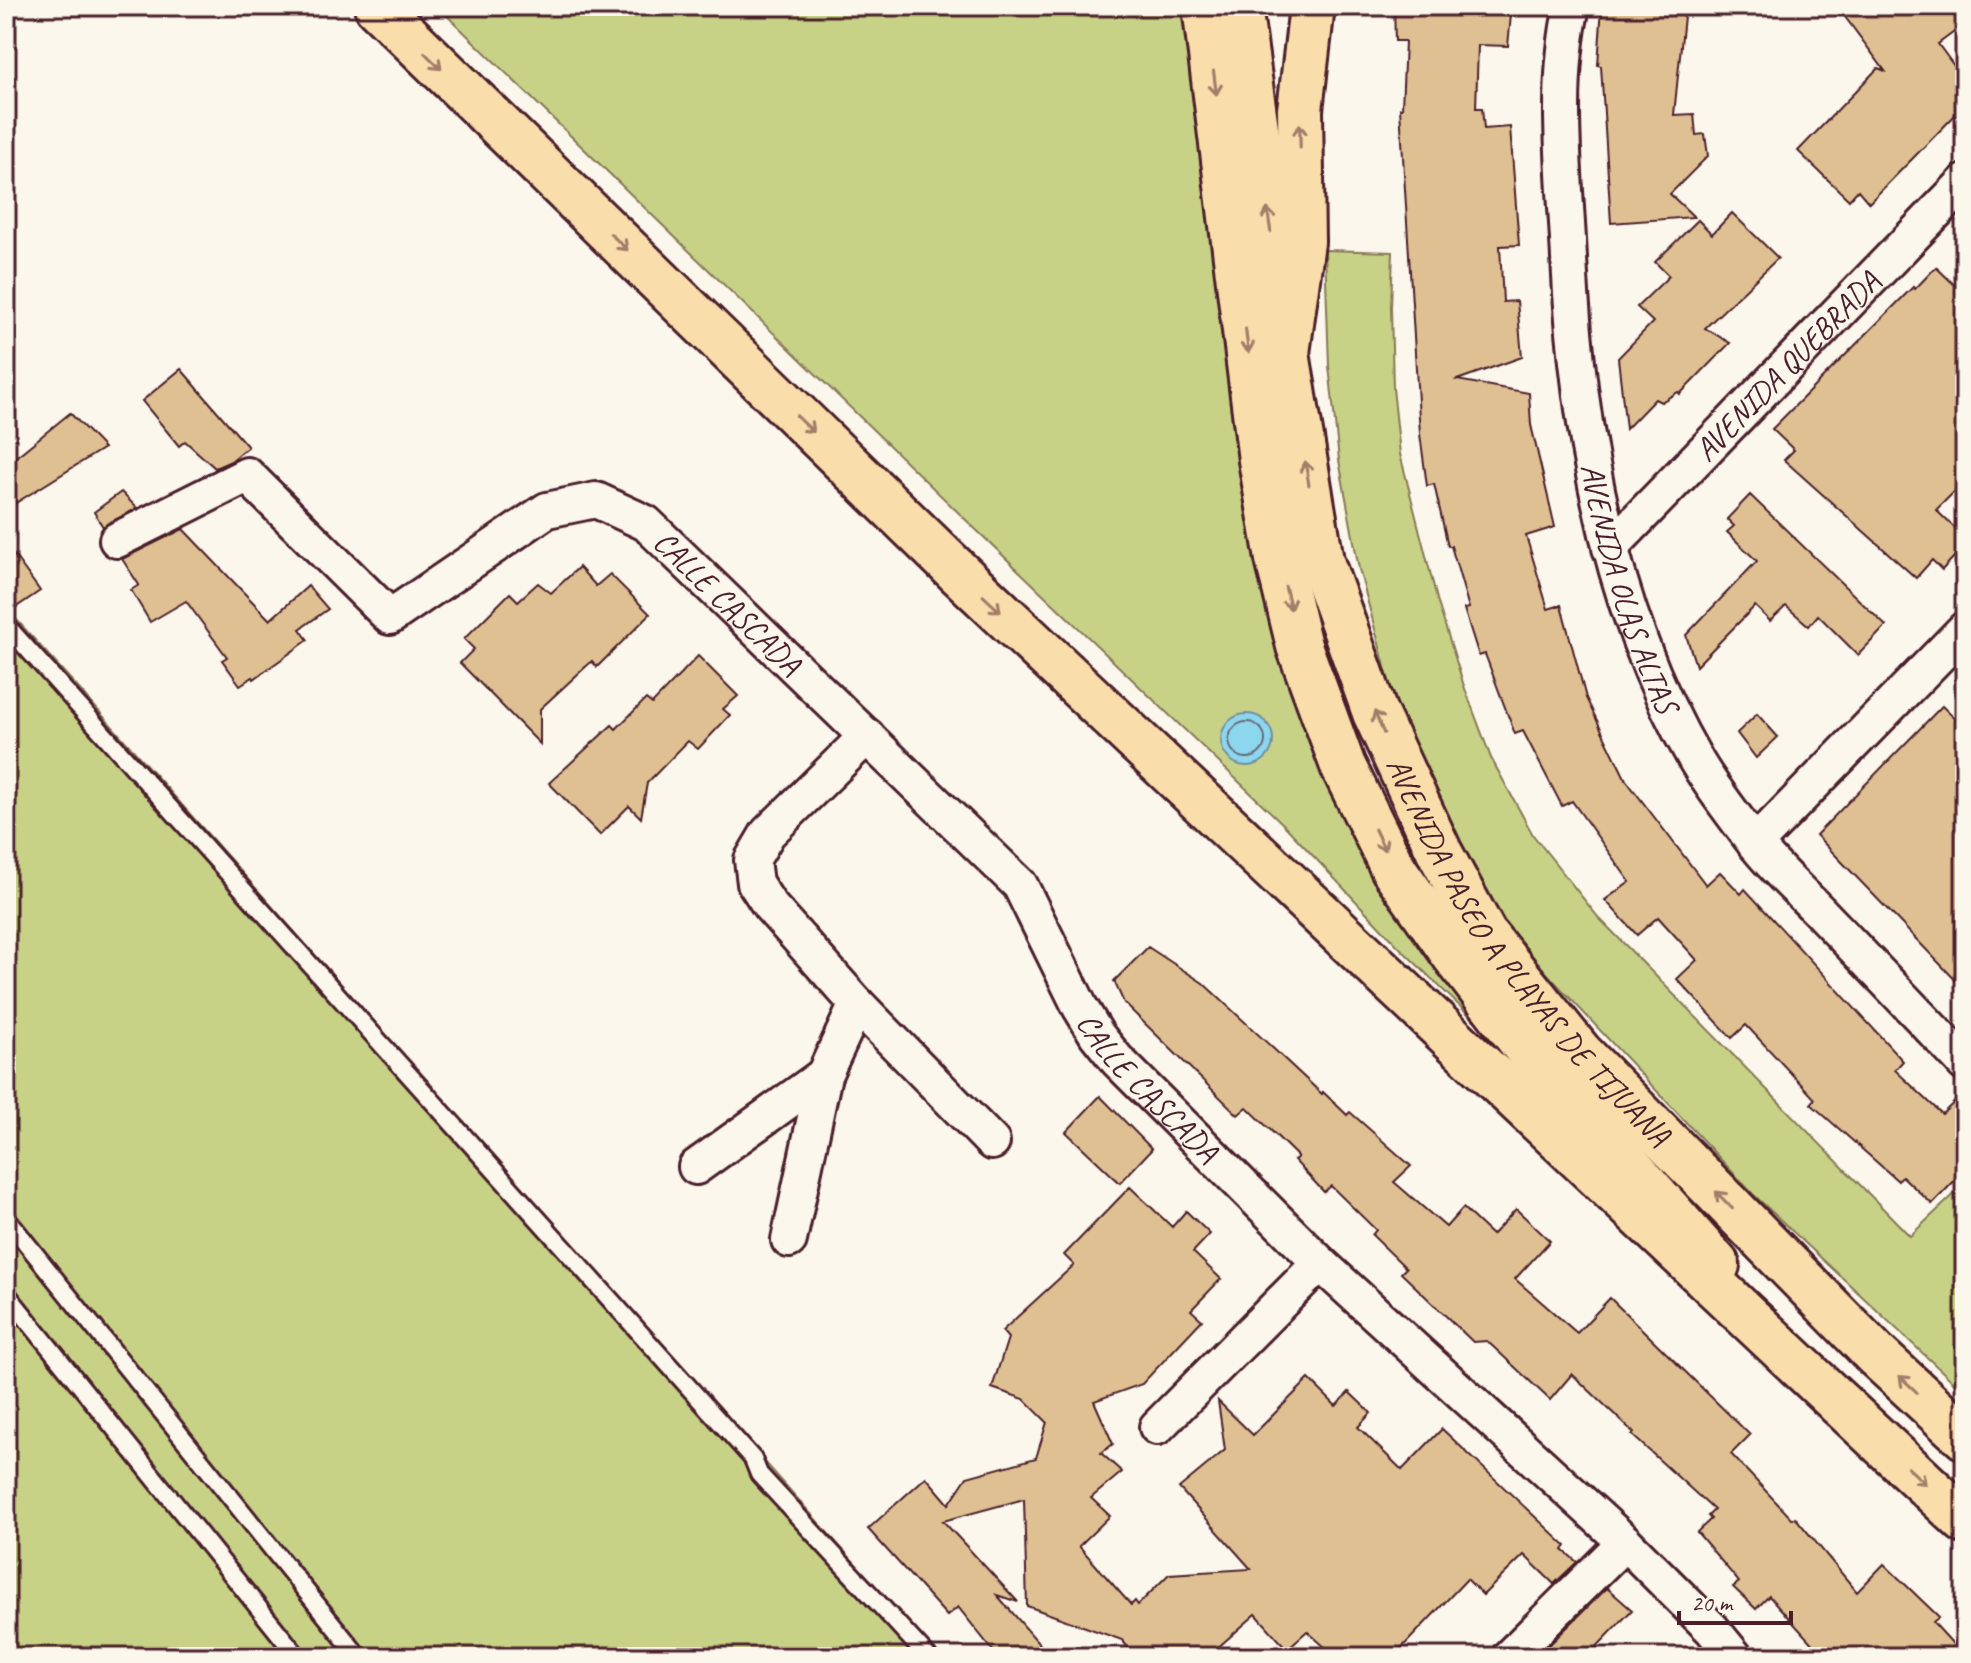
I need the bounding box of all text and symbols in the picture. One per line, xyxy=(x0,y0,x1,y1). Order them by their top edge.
one-way arrow xyxy=(423,51,442,70)
one-way arrow xyxy=(1208,70,1223,95)
one-way arrow xyxy=(1293,123,1308,150)
one-way arrow xyxy=(1261,208,1276,233)
one-way arrow xyxy=(609,233,629,252)
street label: AVENIDA QUEBRADA xyxy=(1685,261,1889,470)
one-way arrow xyxy=(1239,328,1254,354)
one-way arrow xyxy=(795,414,815,433)
street label: AVENIDA OLAS ALTAS xyxy=(1572,460,1690,724)
one-way arrow xyxy=(1299,461,1314,486)
street label: CALLE CASCADA xyxy=(645,521,811,684)
one-way arrow xyxy=(1281,585,1296,610)
one-way arrow xyxy=(982,594,1002,613)
one-way arrow xyxy=(1370,710,1385,735)
street label: AVENIDA PASEO A PLAYAS DE TIJUANA xyxy=(1378,750,1681,1155)
one-way arrow xyxy=(1372,828,1388,852)
street label: CALLE CASCADA xyxy=(1068,1005,1229,1172)
one-way arrow xyxy=(1715,1191,1734,1210)
one-way arrow xyxy=(1898,1376,1918,1394)
one-way arrow xyxy=(1907,1466,1926,1485)
scale bar xyxy=(1679,1575,1791,1625)
text: 20 m xyxy=(1691,1588,1734,1618)

